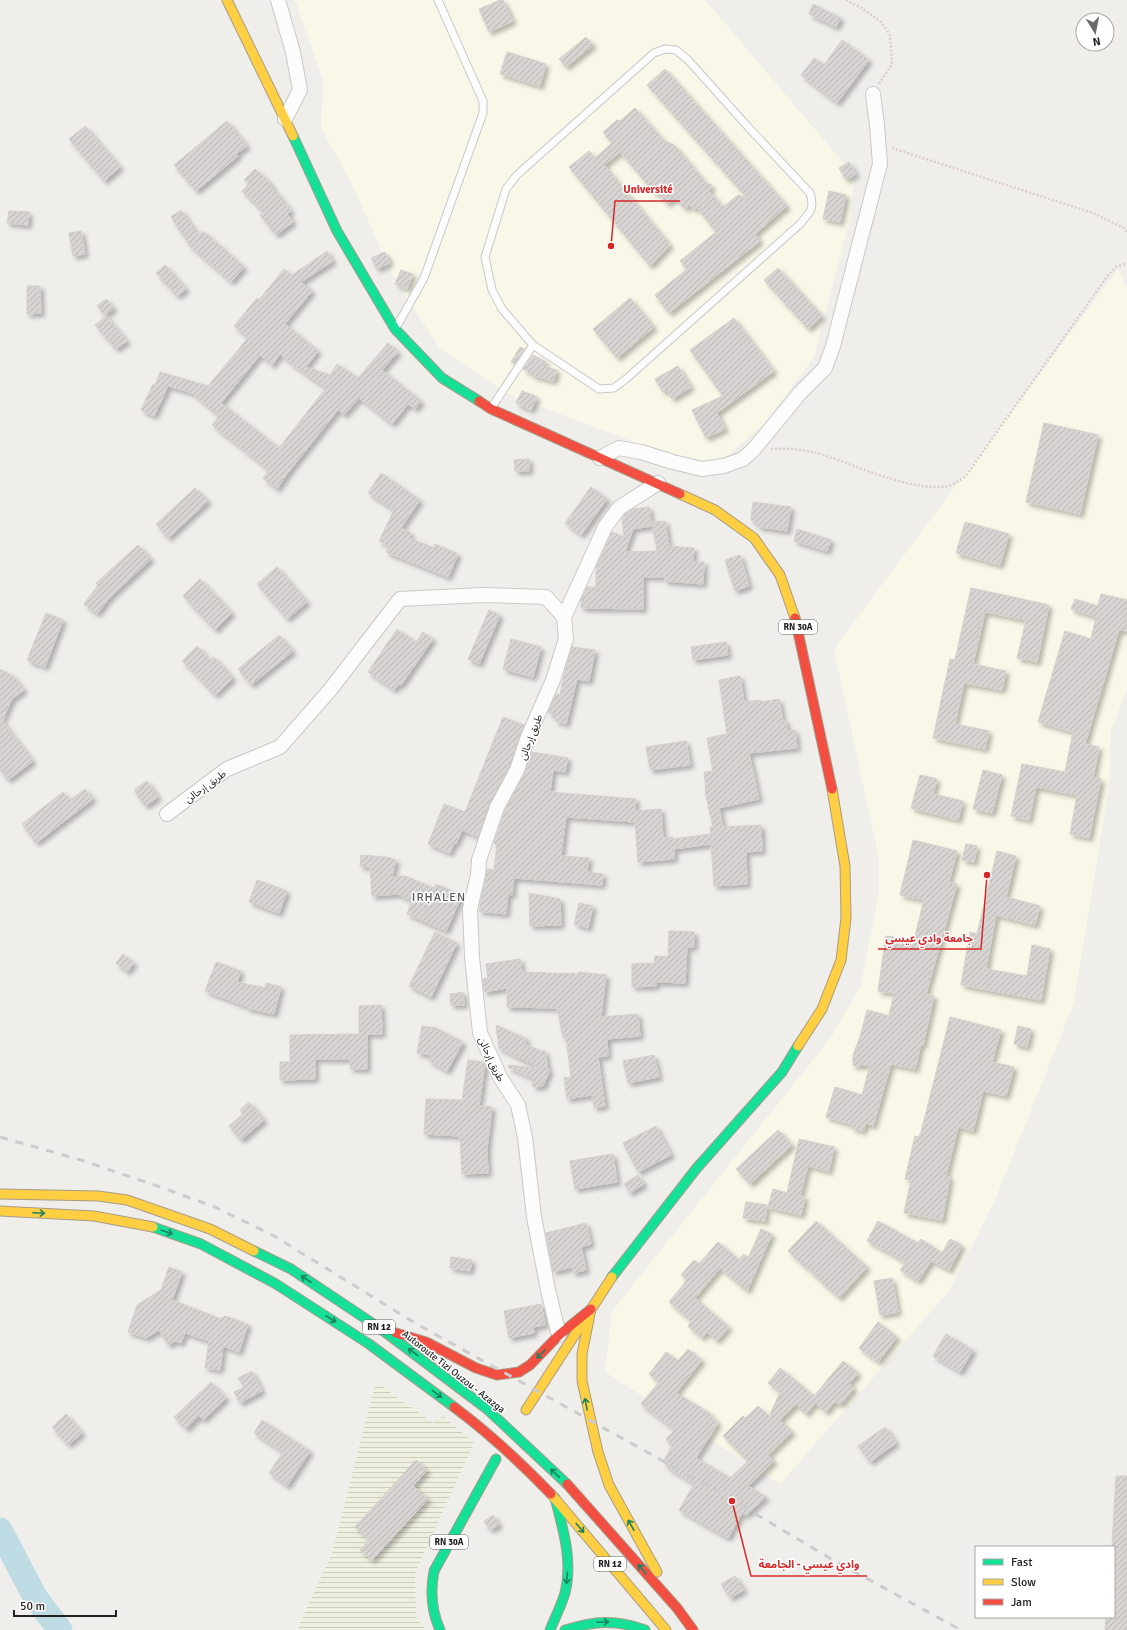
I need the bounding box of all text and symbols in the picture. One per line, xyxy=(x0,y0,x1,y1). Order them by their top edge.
north arrow xyxy=(1075,12,1115,52)
text: N xyxy=(1092,34,1102,48)
callout: Université xyxy=(615,178,680,201)
text: Université xyxy=(623,183,673,196)
road number: RN 30A xyxy=(779,620,817,634)
street label: طريق إرحالن xyxy=(517,713,545,762)
street label: طريق إرحالن xyxy=(183,768,229,806)
district label: IRḤALEN xyxy=(412,890,466,905)
callout: جامعة وادي عيسي xyxy=(878,926,981,949)
text: جامعة وادي عيسي xyxy=(885,932,973,948)
street label: طريق إرحالن xyxy=(476,1035,507,1084)
one-way arrow xyxy=(32,1210,45,1217)
one-way arrow xyxy=(160,1229,173,1236)
one-way arrow xyxy=(301,1275,312,1283)
one-way arrow xyxy=(325,1315,336,1323)
road number: RN 12 xyxy=(363,1320,395,1334)
street label: Autoroute Tizi Ouzou - Azazga xyxy=(400,1328,507,1416)
one-way arrow xyxy=(408,1348,419,1357)
one-way arrow xyxy=(536,1349,546,1359)
one-way arrow xyxy=(431,1390,442,1398)
one-way arrow xyxy=(582,1398,590,1411)
one-way arrow xyxy=(550,1468,560,1477)
one-way arrow xyxy=(627,1519,635,1531)
one-way arrow xyxy=(575,1523,584,1534)
road number: RN 30A xyxy=(430,1535,468,1549)
legend xyxy=(975,1546,1115,1618)
callout: وادي عيسي - الجامعة xyxy=(751,1553,867,1576)
text: Fast xyxy=(1011,1555,1032,1570)
road number: RN 12 xyxy=(594,1557,626,1571)
text: وادي عيسي - الجامعة xyxy=(759,1558,859,1574)
one-way arrow xyxy=(638,1563,647,1574)
one-way arrow xyxy=(563,1571,570,1584)
text: Slow xyxy=(1011,1575,1036,1590)
scale bar xyxy=(14,1592,116,1618)
text: Jam xyxy=(1011,1595,1032,1610)
text: 50 m xyxy=(20,1599,45,1614)
one-way arrow xyxy=(596,1618,609,1625)

